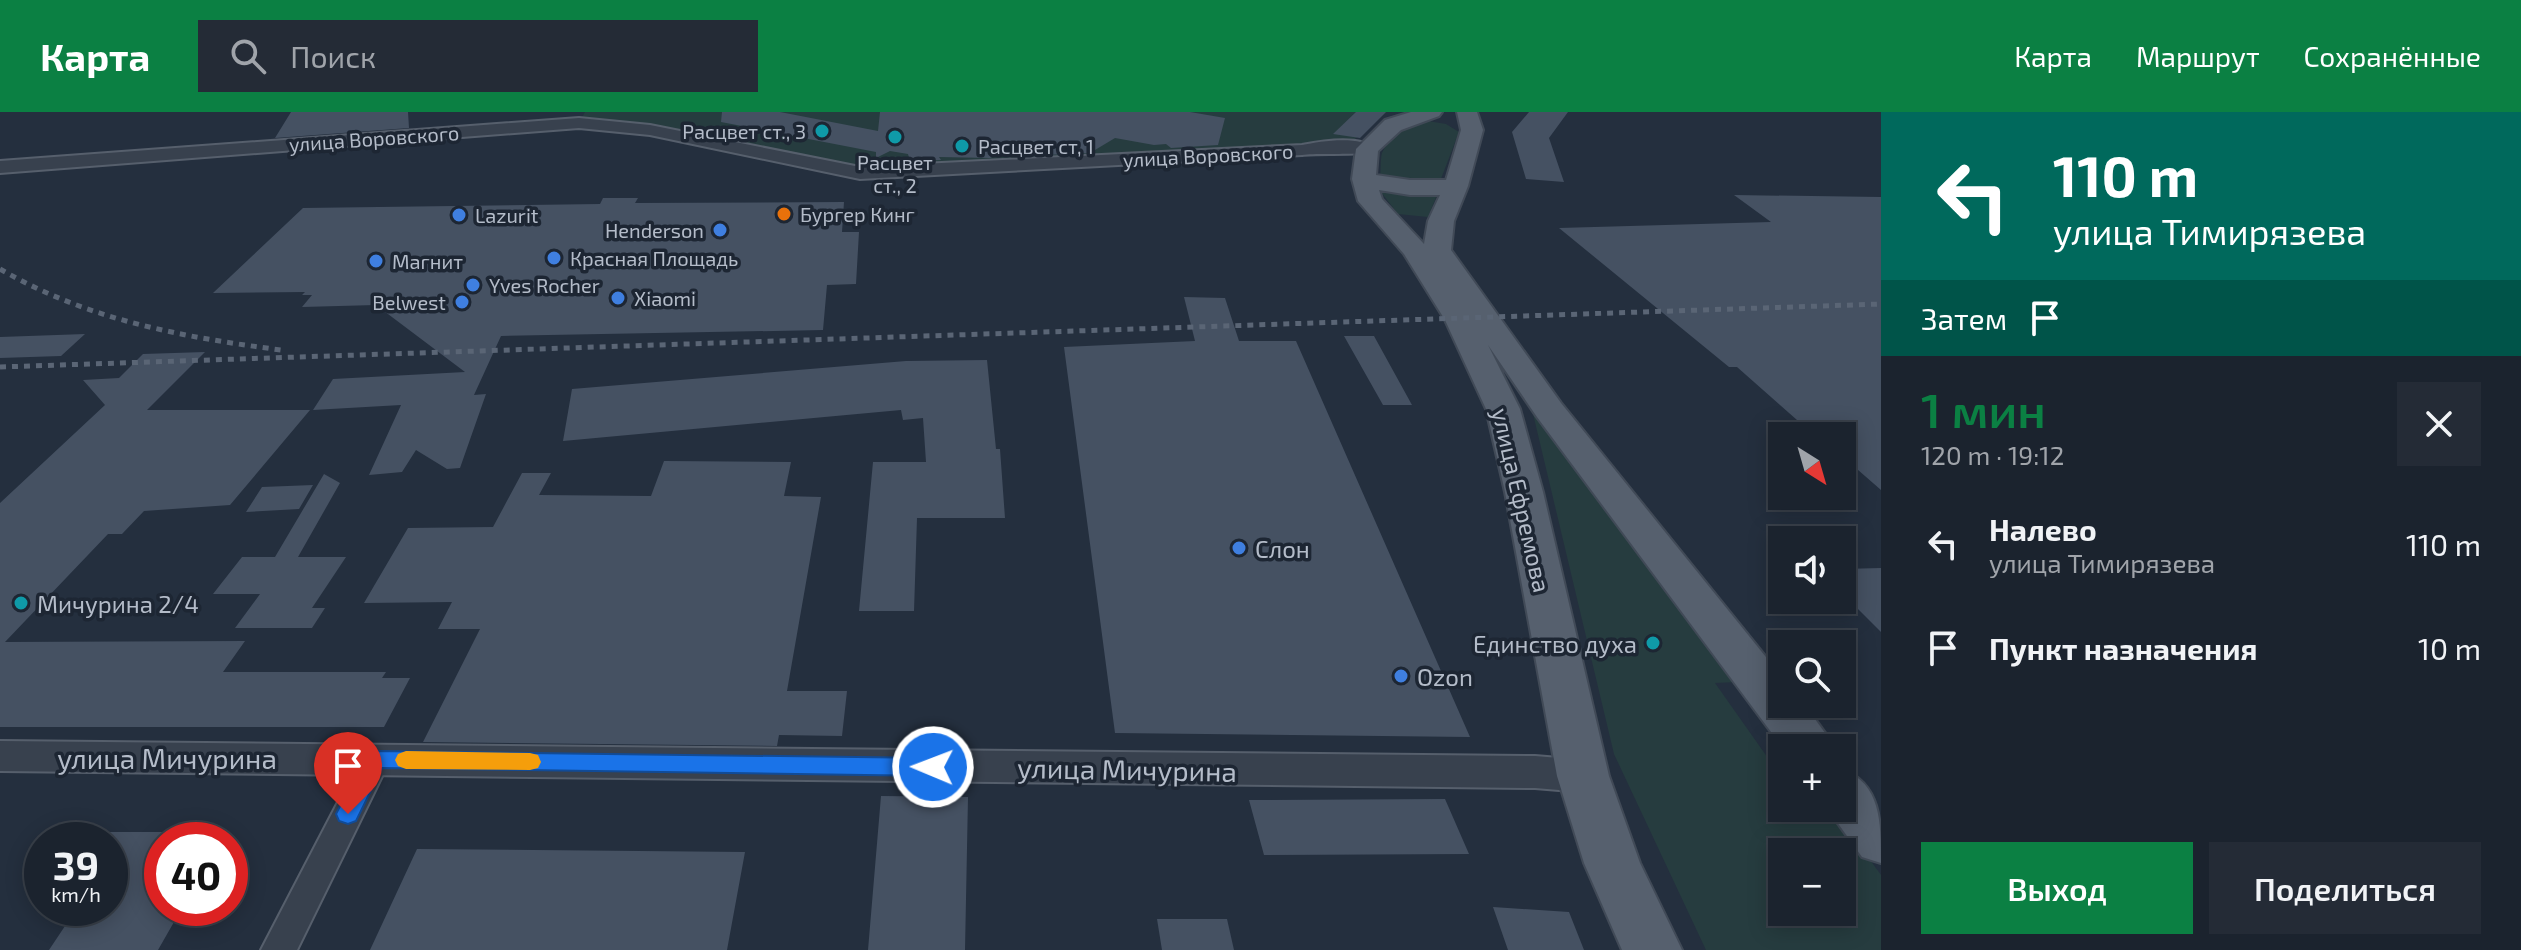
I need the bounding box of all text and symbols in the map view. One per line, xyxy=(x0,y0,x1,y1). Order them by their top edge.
search box xyxy=(198,20,758,92)
text: Карта xyxy=(40,33,150,79)
icon: search xyxy=(226,34,270,78)
text: Поиск xyxy=(290,38,376,74)
text: Карта xyxy=(2014,39,2092,73)
text: Маршрут xyxy=(2136,39,2260,73)
text: Сохранённые xyxy=(2304,39,2481,73)
place label: Расцвет ст., 3 xyxy=(682,119,806,143)
street label: улица Воровского xyxy=(288,120,460,157)
marker: Расцвет ст., 3 xyxy=(813,122,831,140)
marker: Расцвет ст., 2 xyxy=(886,128,904,146)
place label: Расцвет ст, 1 xyxy=(978,134,1094,158)
marker: Расцвет ст, 1 xyxy=(953,137,971,155)
street label: улица Воровского xyxy=(1122,139,1294,172)
text: 110 m xyxy=(2053,141,2198,208)
icon: left xyxy=(1921,144,2025,248)
place label: Расцвет ст., 2 xyxy=(857,150,933,197)
place label: Бургер Кинг xyxy=(800,202,915,227)
place label: Lazurit xyxy=(475,203,539,227)
marker: Бургер Кинг xyxy=(775,205,793,223)
marker: Lazurit xyxy=(450,206,468,224)
text: улица Тимирязева xyxy=(2053,209,2366,252)
place label: Henderson xyxy=(605,218,704,242)
marker: Henderson xyxy=(711,221,729,239)
place label: Красная Площадь xyxy=(570,246,738,270)
place label: Магнит xyxy=(392,249,463,273)
marker: Красная Площадь xyxy=(545,249,563,267)
marker: Магнит xyxy=(367,252,385,270)
place label: Yves Rocher xyxy=(489,273,600,297)
marker: Yves Rocher xyxy=(464,276,482,294)
place label: Xiaomi xyxy=(634,286,696,310)
marker: Xiaomi xyxy=(609,289,627,307)
place label: Belwest xyxy=(372,290,446,314)
marker: Belwest xyxy=(453,293,471,311)
icon: arrive xyxy=(2023,296,2067,340)
text: Затем xyxy=(1921,300,2007,336)
text: 1 мин xyxy=(1921,380,2046,438)
button: close xyxy=(2397,382,2481,466)
street label: улица Ефремова xyxy=(1486,405,1557,595)
north arrow xyxy=(1768,422,1856,510)
map controls xyxy=(1768,422,1856,926)
text: 120 m · 19:12 xyxy=(1921,439,2064,470)
text: Налево xyxy=(1989,511,2097,547)
icon: left xyxy=(1921,522,1965,566)
button: sound xyxy=(1768,526,1856,614)
text: 110 m xyxy=(2406,526,2481,562)
place label: Слон xyxy=(1255,534,1310,563)
marker: Слон xyxy=(1230,539,1248,557)
text: улица Тимирязева xyxy=(1989,547,2215,578)
place label: Мичурина 2/4 xyxy=(37,589,199,619)
marker: Мичурина 2/4 xyxy=(12,594,30,612)
icon: arrive xyxy=(1921,626,1965,670)
place label: Единство духа xyxy=(1473,629,1637,659)
button: search xyxy=(1768,630,1856,718)
text: Пункт назначения xyxy=(1989,630,2257,666)
text: 10 m xyxy=(2418,630,2481,666)
marker: Единство духа xyxy=(1644,634,1662,652)
place label: Ozon xyxy=(1417,662,1473,691)
marker: Ozon xyxy=(1392,667,1410,685)
position arrow xyxy=(891,725,975,809)
pin xyxy=(314,732,382,814)
button: + xyxy=(1768,734,1856,822)
street label: улица Мичурина xyxy=(57,741,277,775)
icon: arrive xyxy=(326,744,370,788)
street label: улица Мичурина xyxy=(1017,750,1237,788)
speed limit sign: 40 xyxy=(144,822,248,926)
button: − xyxy=(1768,838,1856,926)
text: 39 xyxy=(53,840,99,888)
button: Выход xyxy=(1921,842,2193,934)
button: Поделиться xyxy=(2209,842,2481,934)
text: km/h xyxy=(51,882,101,906)

